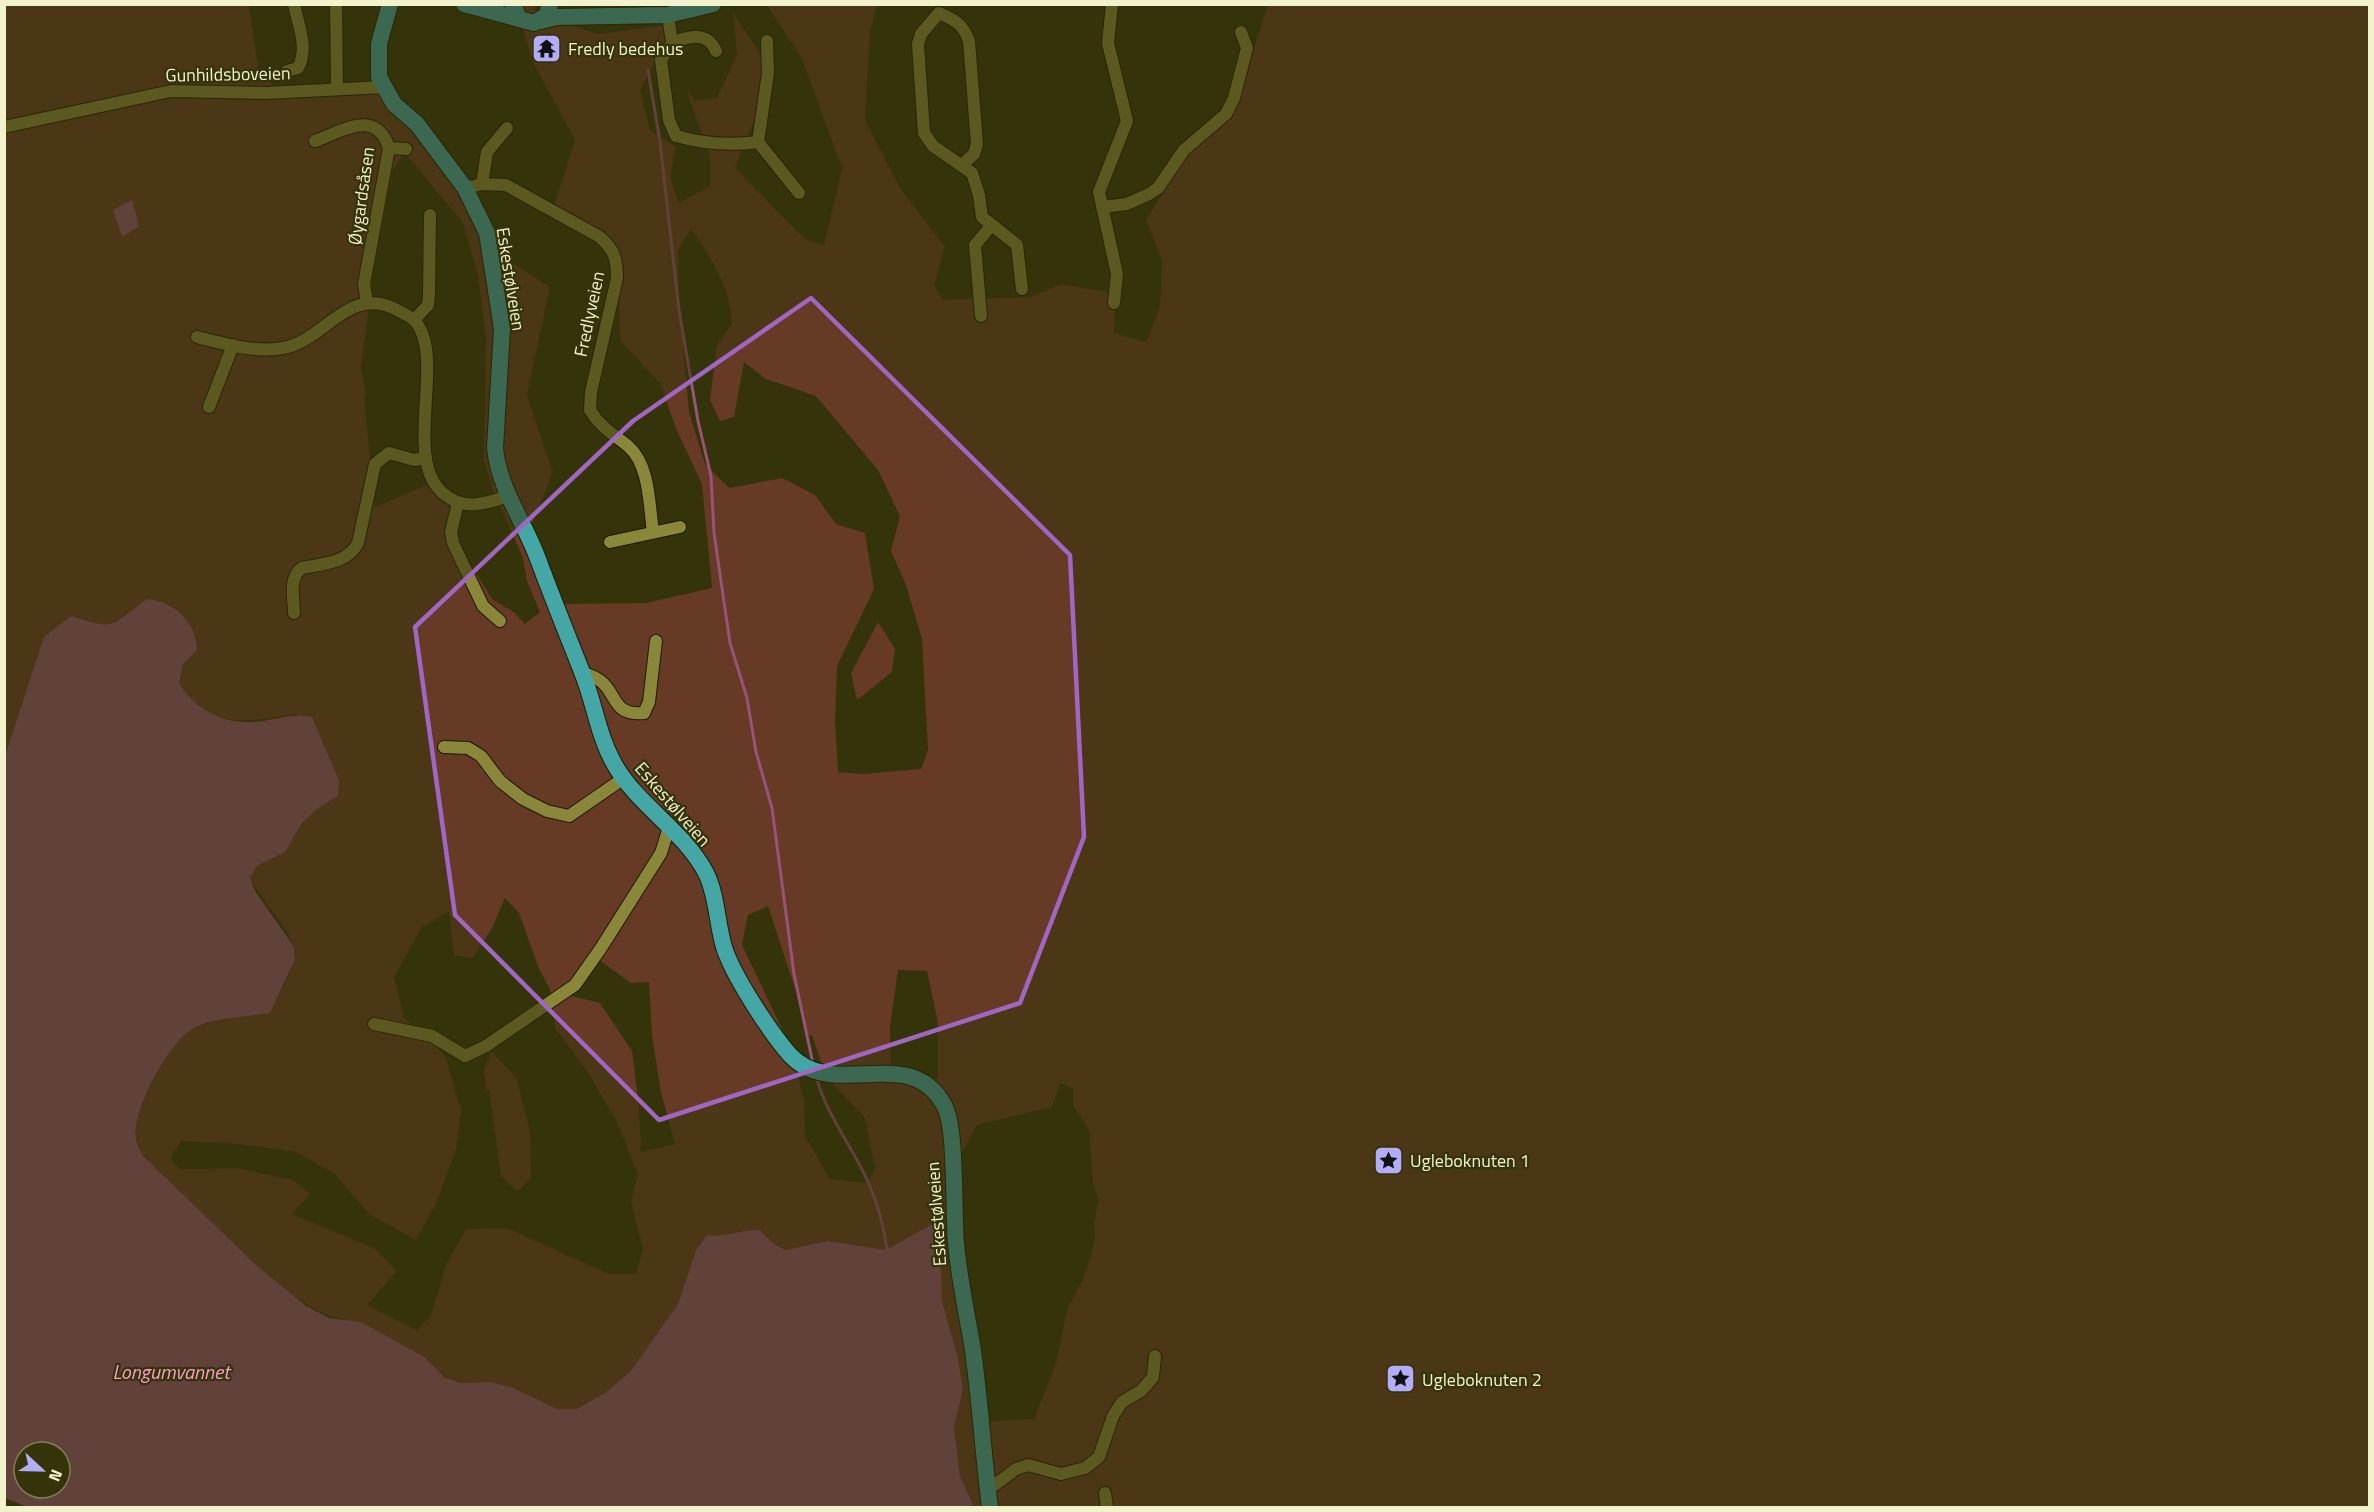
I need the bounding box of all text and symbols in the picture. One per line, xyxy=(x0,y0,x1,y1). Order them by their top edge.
temple icon: Fredly bedehus xyxy=(531,32,563,64)
place label: Fredly bedehus xyxy=(568,35,683,62)
street label: Gunhildsboveien xyxy=(165,59,291,89)
street label: Øygardsåsen xyxy=(341,145,381,247)
street label: Eskestølveien xyxy=(489,225,533,333)
street label: Fredlyveien xyxy=(567,269,611,359)
street label: Eskestølveien xyxy=(629,756,717,852)
place icon: Ugleboknuten 1 xyxy=(1373,1144,1405,1176)
place label: Ugleboknuten 1 xyxy=(1410,1147,1530,1174)
street label: Eskestølveien xyxy=(919,1161,953,1267)
water label: Longumvannet xyxy=(112,1356,232,1387)
place icon: Ugleboknuten 2 xyxy=(1385,1363,1417,1395)
place label: Ugleboknuten 2 xyxy=(1422,1366,1542,1393)
north arrow xyxy=(12,1440,72,1500)
text: N xyxy=(43,1466,69,1485)

